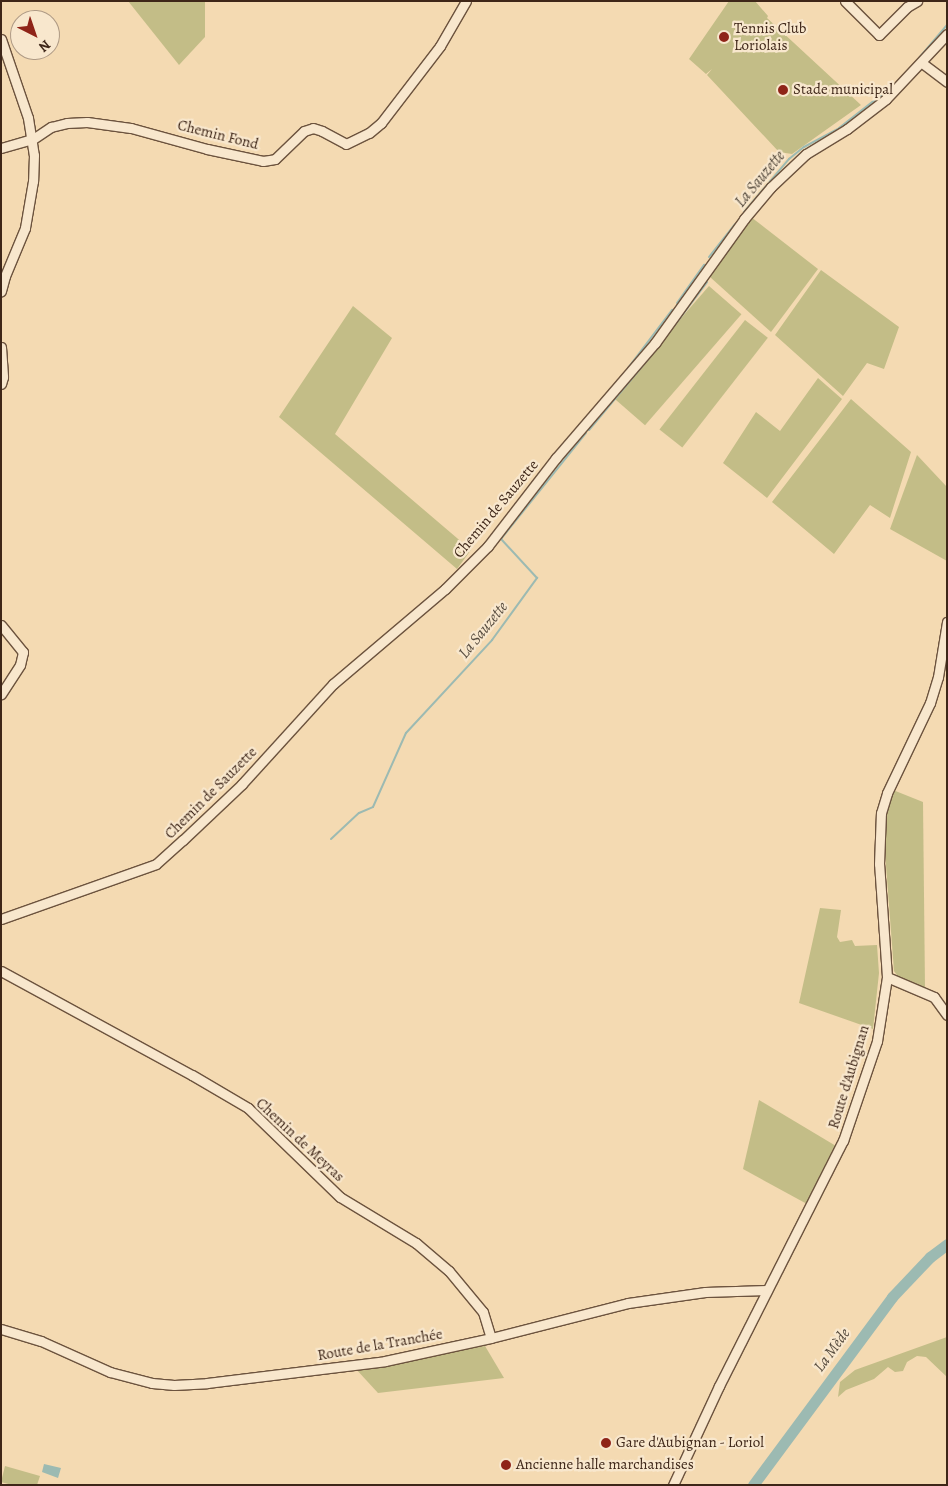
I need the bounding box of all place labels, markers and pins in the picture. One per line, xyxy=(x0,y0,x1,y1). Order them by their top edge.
place label: Tennis Club Loriolais xyxy=(734,19,806,54)
marker: Tennis Club Loriolais xyxy=(718,31,730,43)
place label: Stade municipal xyxy=(793,81,893,99)
marker: Stade municipal xyxy=(777,84,789,96)
place label: Gare d'Aubignan - Loriol xyxy=(616,1434,765,1452)
marker: Gare d'Aubignan - Loriol xyxy=(600,1437,612,1449)
place label: Ancienne halle marchandises xyxy=(516,1456,694,1474)
marker: Ancienne halle marchandises xyxy=(500,1459,512,1471)

